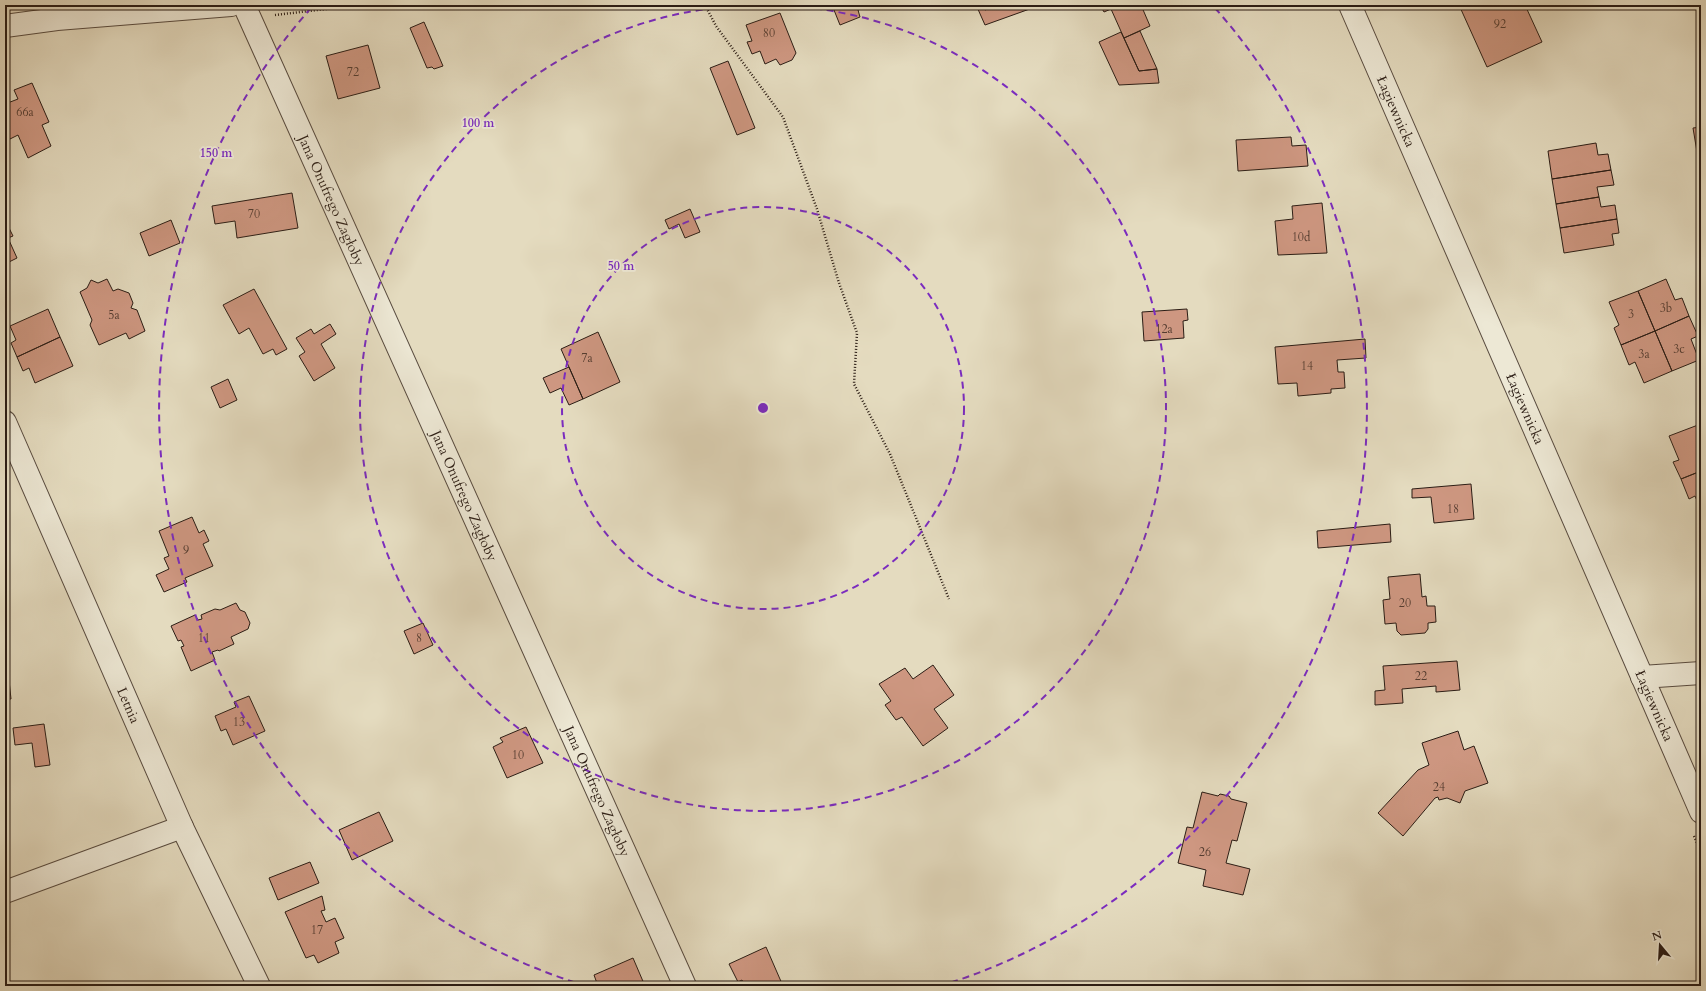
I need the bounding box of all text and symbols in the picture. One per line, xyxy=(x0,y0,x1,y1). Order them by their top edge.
house number: 92 xyxy=(1494,16,1506,32)
house number: 80 xyxy=(763,25,775,41)
house number: 72 xyxy=(347,64,359,80)
street label: Łagiewnicka xyxy=(1372,73,1420,150)
house number: 66a xyxy=(16,104,35,120)
text: 100 m xyxy=(462,115,495,131)
street label: Jana Onufrego Zagłoby xyxy=(293,130,369,269)
text: 150 m xyxy=(200,145,233,161)
house number: 70 xyxy=(248,206,260,222)
house number: 10d xyxy=(1292,229,1311,245)
text: 50 m xyxy=(608,258,635,274)
house number: 3b xyxy=(1660,300,1672,316)
house number: 3 xyxy=(1628,306,1634,322)
house number: 5a xyxy=(108,307,120,323)
house number: 12a xyxy=(1155,321,1174,337)
house number: 3c xyxy=(1673,341,1685,357)
house number: 3a xyxy=(1638,346,1650,362)
house number: 7a xyxy=(581,350,593,366)
house number: 14 xyxy=(1301,358,1313,374)
street label: Łagiewnicka xyxy=(1501,370,1549,447)
centre of rings xyxy=(756,401,770,415)
street label: Jana Onufrego Zagłoby xyxy=(426,426,502,565)
house number: 18 xyxy=(1447,501,1459,517)
house number: 9 xyxy=(183,542,189,558)
house number: 20 xyxy=(1399,595,1411,611)
house number: 11 xyxy=(198,630,210,646)
house number: 8 xyxy=(416,630,422,646)
street label: Łagiewnicka xyxy=(1630,667,1678,744)
house number: 22 xyxy=(1415,668,1427,684)
street label: Letnia xyxy=(112,684,144,726)
house number: 13 xyxy=(233,714,245,730)
street label: Jana Onufrego Zagłoby xyxy=(558,721,635,860)
house number: 10 xyxy=(512,747,524,763)
house number: 24 xyxy=(1433,779,1445,795)
house number: 26 xyxy=(1199,844,1211,860)
house number: 17 xyxy=(311,922,323,938)
north arrow xyxy=(1640,925,1680,965)
text: N xyxy=(1650,927,1664,945)

